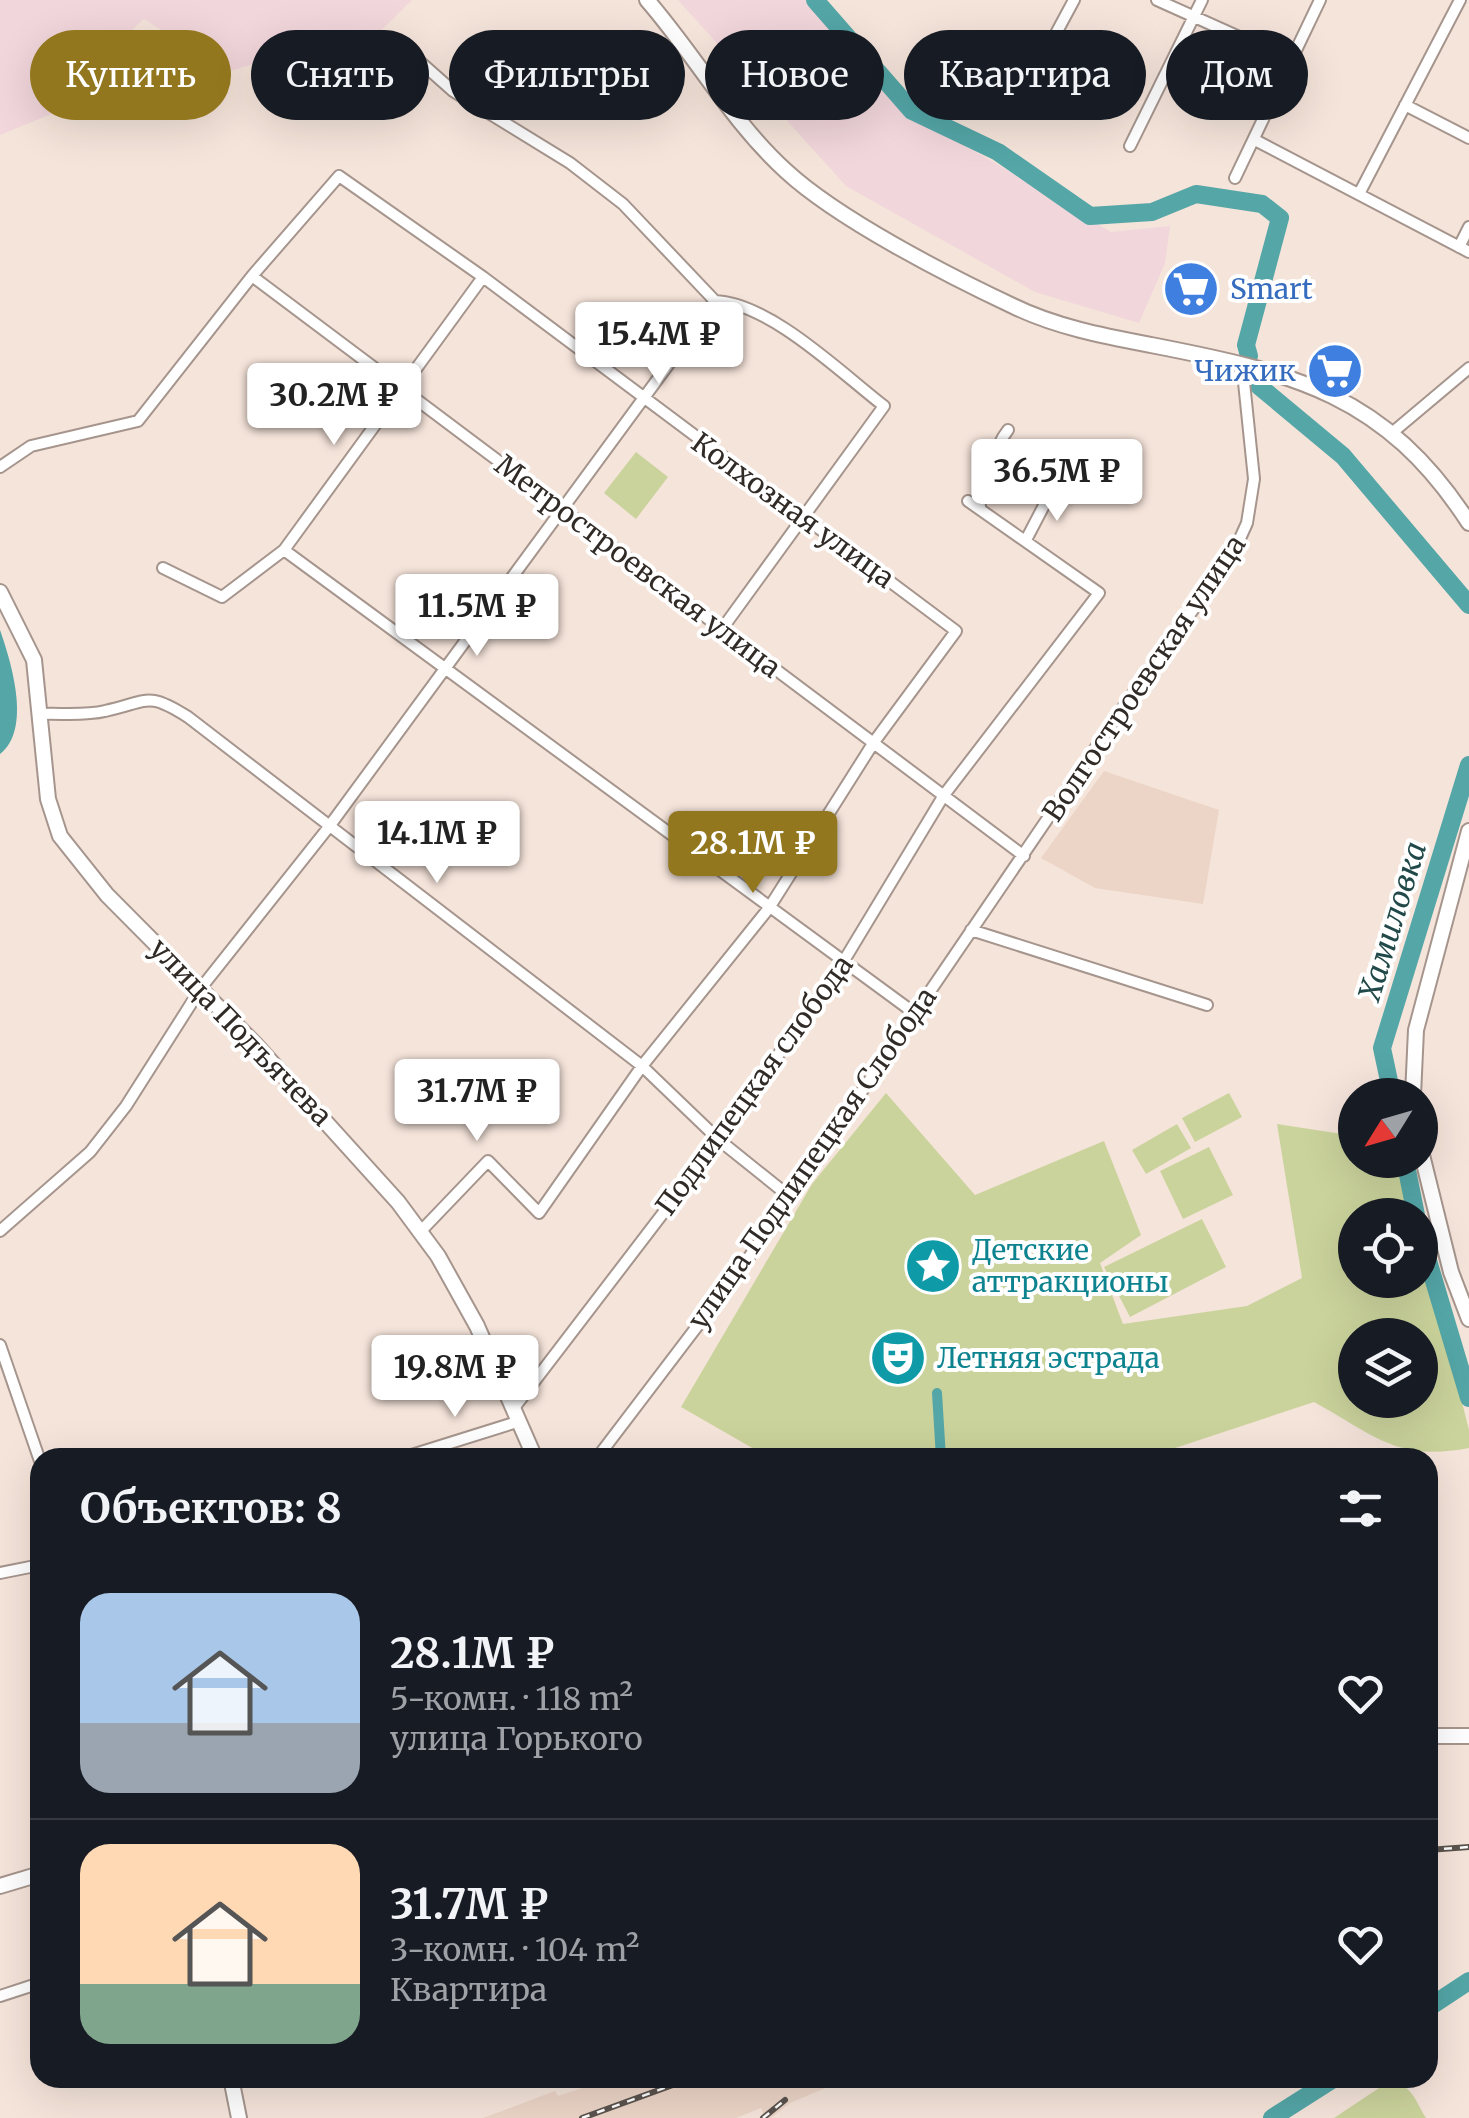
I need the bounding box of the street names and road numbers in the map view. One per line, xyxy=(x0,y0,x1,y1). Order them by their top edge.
street label: Колхозная улица xyxy=(684,424,902,596)
street label: Метростроевская улица xyxy=(488,447,788,685)
street label: Волгостроевская улица xyxy=(1035,528,1253,828)
street label: улица Подъячева xyxy=(142,931,340,1133)
street label: Подлипецкая слобода xyxy=(648,948,860,1222)
street label: улица Подлипецкая Слобода xyxy=(680,980,944,1336)

